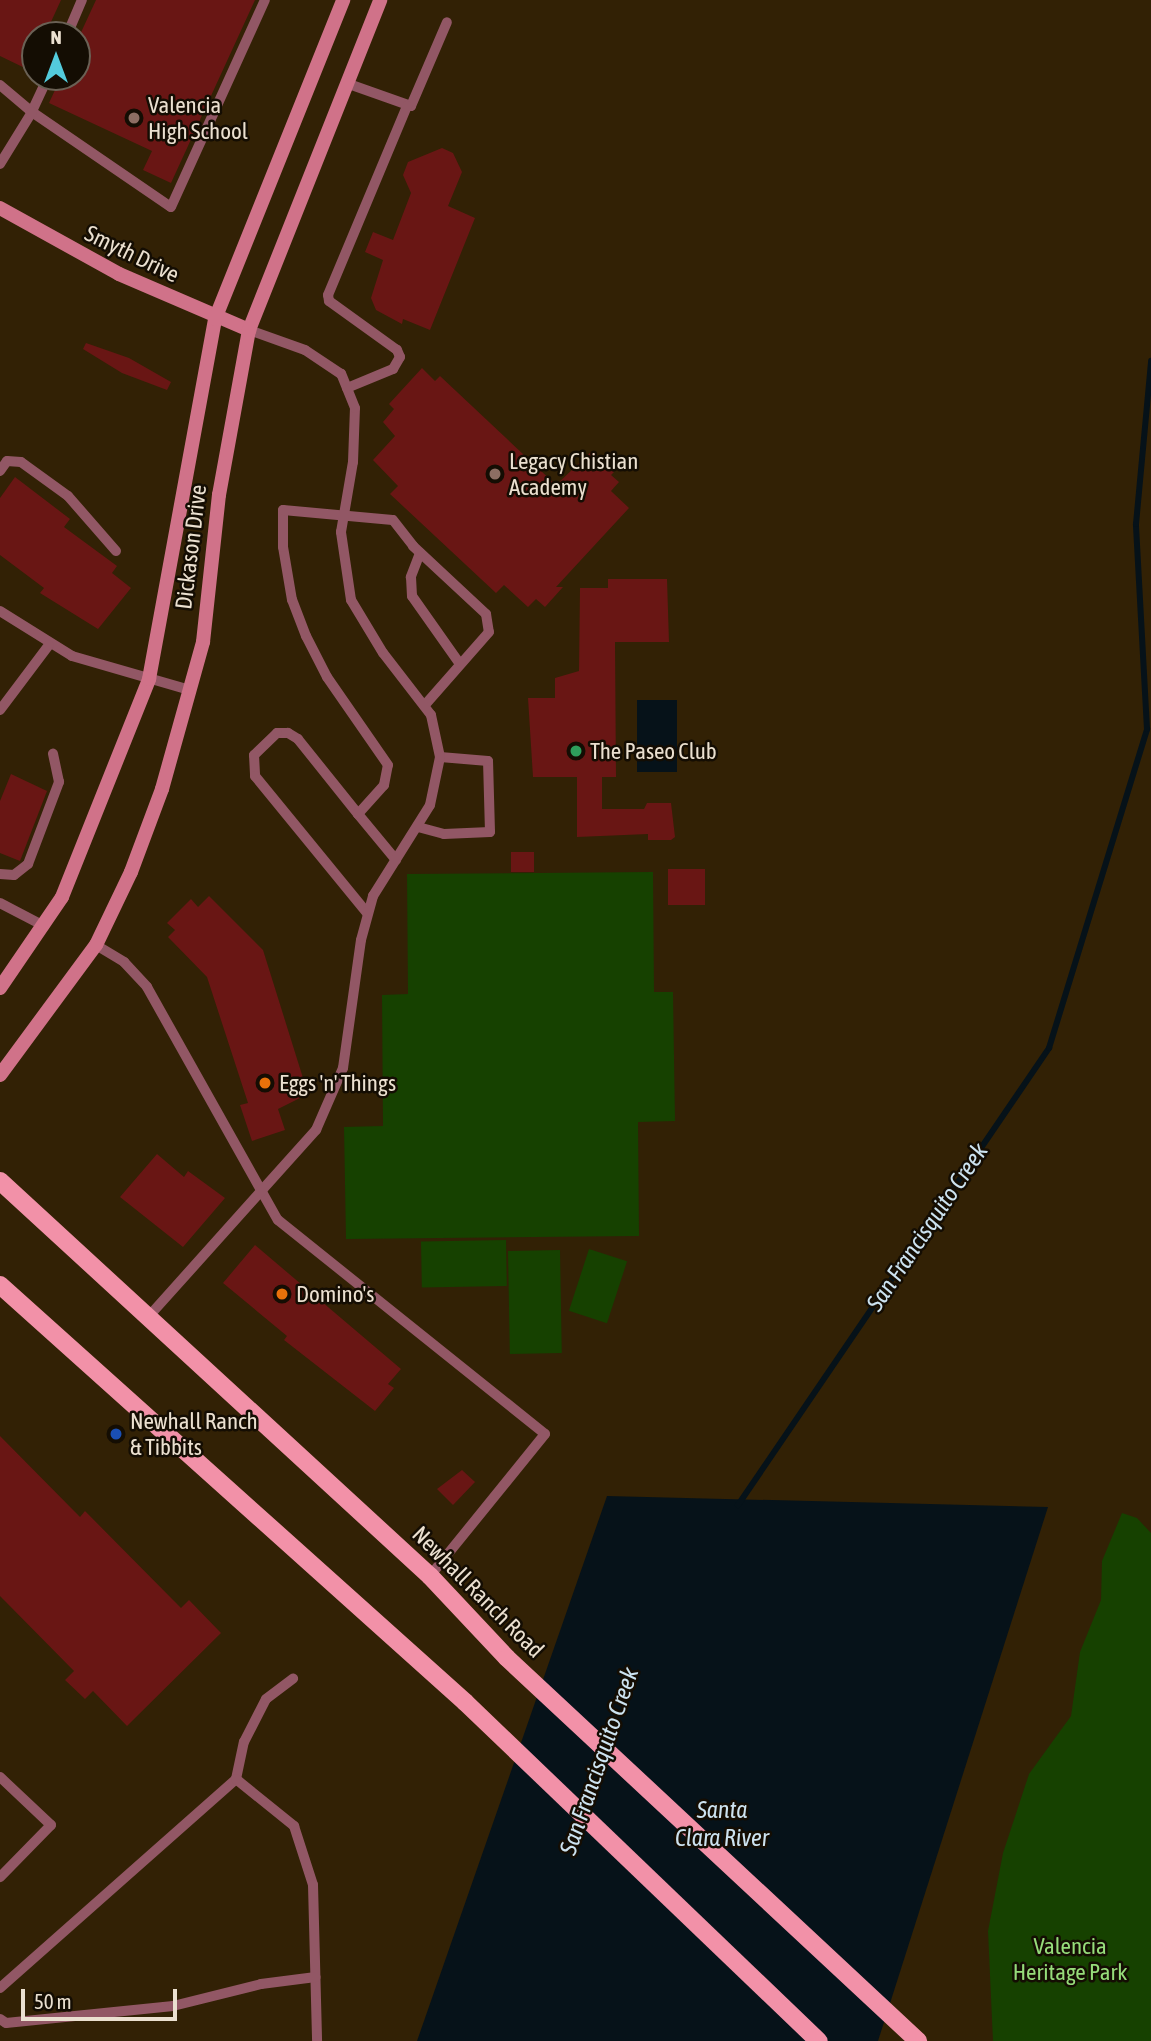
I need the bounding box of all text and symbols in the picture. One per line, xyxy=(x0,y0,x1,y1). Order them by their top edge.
north arrow xyxy=(21,21,91,91)
text: N xyxy=(50,26,62,48)
place label: Valencia High School xyxy=(148,91,248,145)
marker: Valencia High School xyxy=(126,110,142,126)
street label: Smyth Drive xyxy=(80,219,184,289)
place label: Legacy Chistian Academy xyxy=(509,447,638,501)
marker: Legacy Chistian Academy xyxy=(487,466,503,482)
street label: Dickason Drive xyxy=(170,483,212,611)
place label: The Paseo Club xyxy=(590,737,717,765)
marker: The Paseo Club xyxy=(568,743,584,759)
place label: Eggs 'n' Things xyxy=(279,1069,396,1097)
marker: Eggs 'n' Things xyxy=(257,1075,273,1091)
water label: San Francisquito Creek xyxy=(860,1138,994,1316)
place label: Domino's xyxy=(296,1280,374,1308)
marker: Domino's xyxy=(274,1286,290,1302)
place label: Newhall Ranch & Tibbits xyxy=(130,1407,258,1461)
marker: Newhall Ranch & Tibbits xyxy=(108,1426,124,1442)
street label: Newhall Ranch Road xyxy=(406,1520,550,1664)
water label: San Francisquito Creek xyxy=(553,1664,645,1858)
water label: Santa Clara River xyxy=(675,1796,769,1852)
park label: Valencia Heritage Park xyxy=(1013,1932,1127,1986)
scale bar xyxy=(24,1974,180,2018)
text: 50 m xyxy=(34,1989,72,2013)

